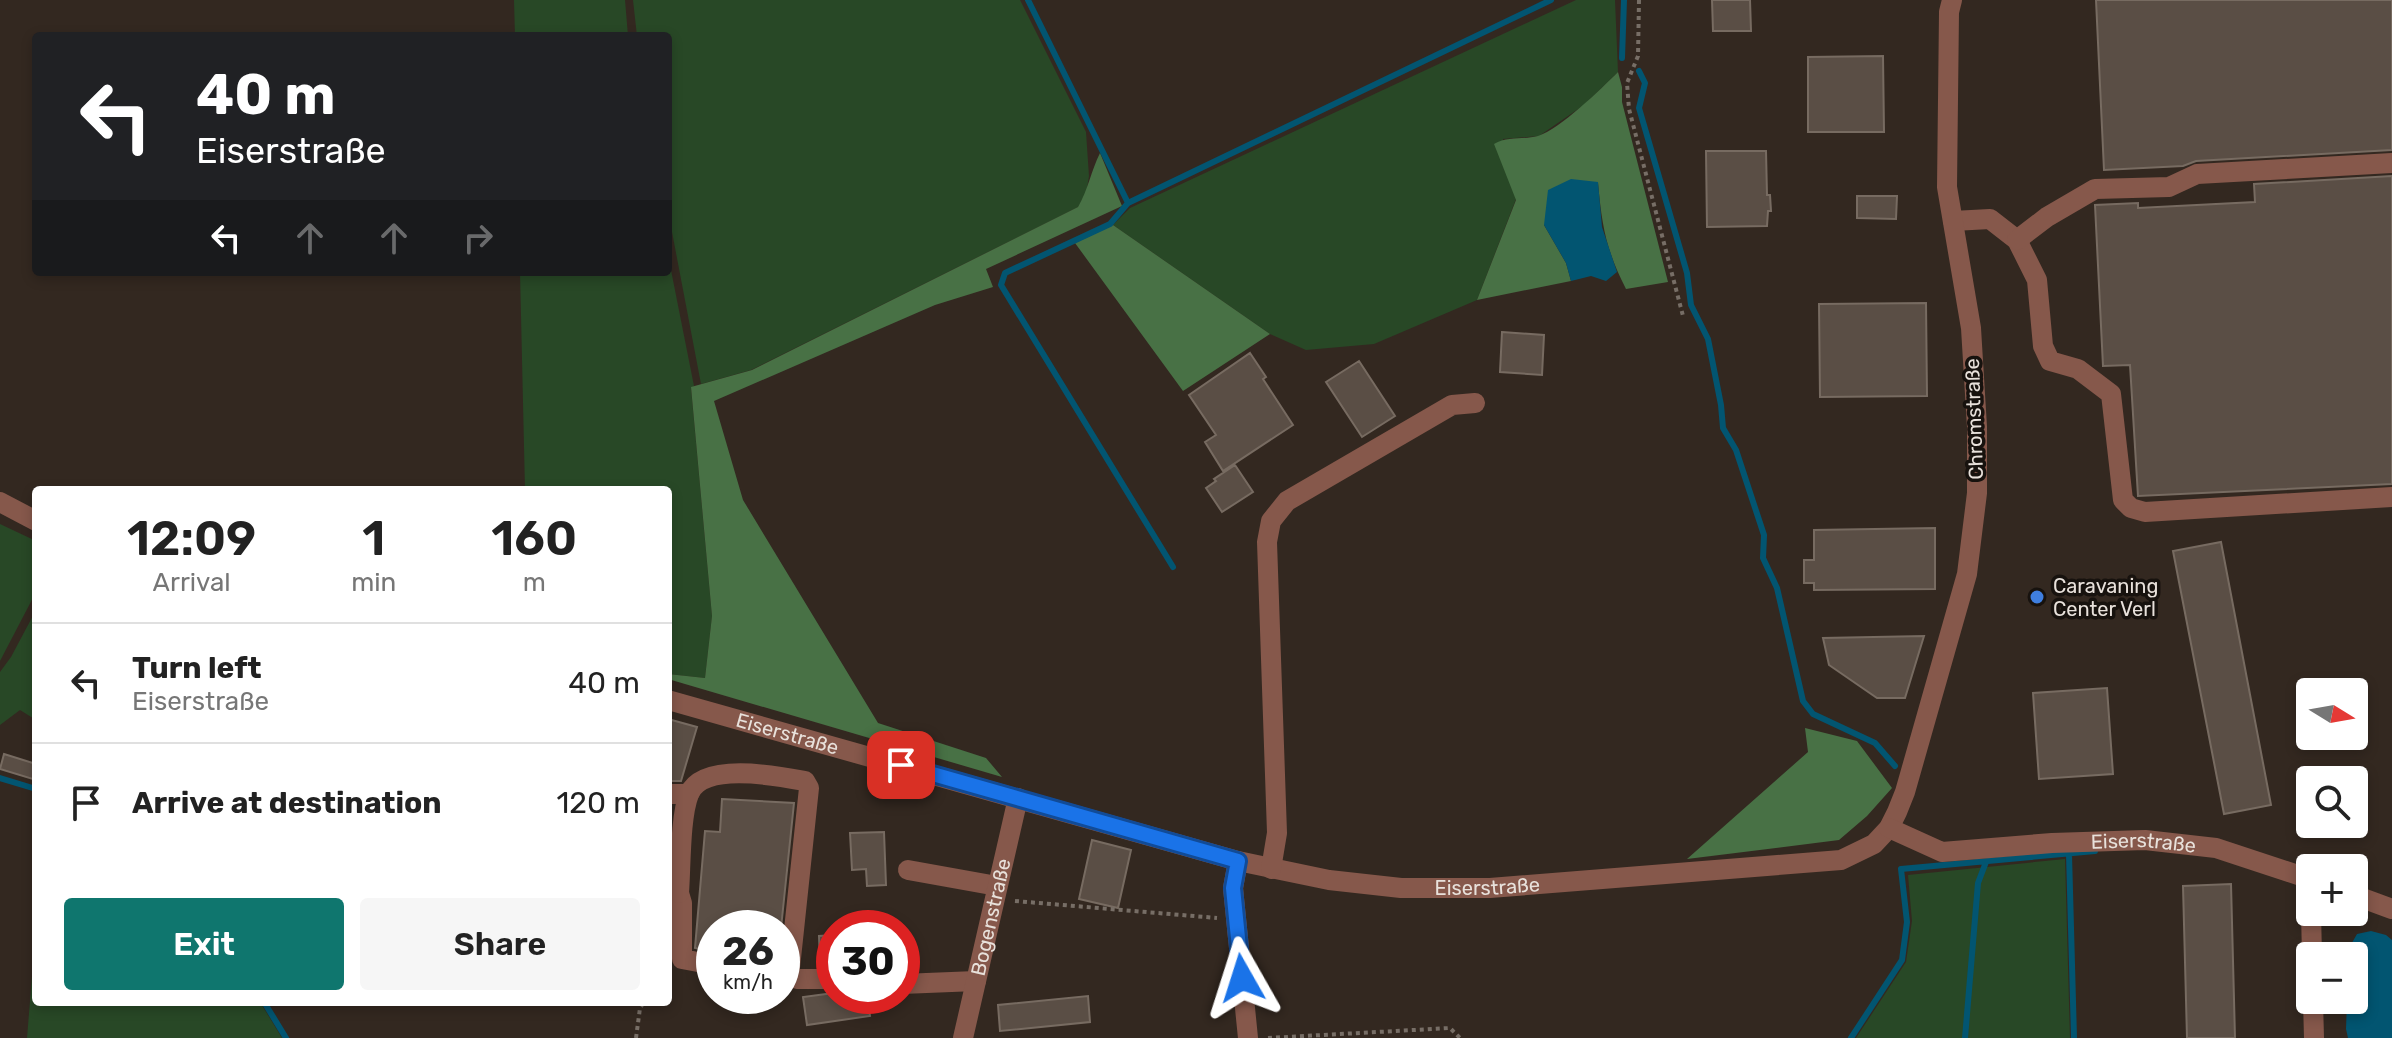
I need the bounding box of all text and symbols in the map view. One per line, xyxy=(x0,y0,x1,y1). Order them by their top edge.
text: 40 m xyxy=(196,62,336,128)
icon: left xyxy=(64,64,168,168)
text: Eiserstraße xyxy=(196,129,386,172)
icon: left xyxy=(204,216,248,260)
icon: ahead xyxy=(288,216,332,260)
icon: ahead xyxy=(372,216,416,260)
icon: right xyxy=(456,216,500,260)
street label: Chromstraße xyxy=(1960,358,1988,480)
text: 12:09 xyxy=(127,510,256,567)
text: 1 xyxy=(362,510,385,567)
text: 160 xyxy=(491,510,577,567)
text: Arrival xyxy=(153,567,231,598)
text: min xyxy=(351,567,396,598)
text: m xyxy=(523,567,546,598)
place label: Caravaning Center Verl xyxy=(2053,574,2158,621)
marker: Caravaning Center Verl xyxy=(2028,588,2046,606)
text: Turn left xyxy=(132,650,262,686)
icon: left xyxy=(64,661,108,705)
text: 40 m xyxy=(568,665,640,701)
north arrow xyxy=(2296,678,2368,750)
map controls xyxy=(2296,678,2368,1014)
text: Eiserstraße xyxy=(132,686,269,717)
street label: Eiserstraße xyxy=(733,708,841,760)
pin xyxy=(867,731,935,799)
icon: arrive xyxy=(879,743,923,787)
button: search xyxy=(2296,766,2368,838)
icon: arrive xyxy=(64,781,108,825)
text: Arrive at destination xyxy=(132,785,442,821)
text: 120 m xyxy=(556,785,640,821)
street label: Eiserstraße xyxy=(2090,828,2197,858)
button: + xyxy=(2296,854,2368,926)
street label: Bogenstraße xyxy=(966,856,1016,978)
street label: Eiserstraße xyxy=(1435,872,1541,900)
button: Exit xyxy=(64,898,344,990)
button: Share xyxy=(360,898,640,990)
speed limit sign: 30 xyxy=(816,910,920,1014)
text: 26 xyxy=(722,928,774,975)
position arrow xyxy=(1200,936,1284,1020)
button: − xyxy=(2296,942,2368,1014)
text: km/h xyxy=(723,970,773,994)

